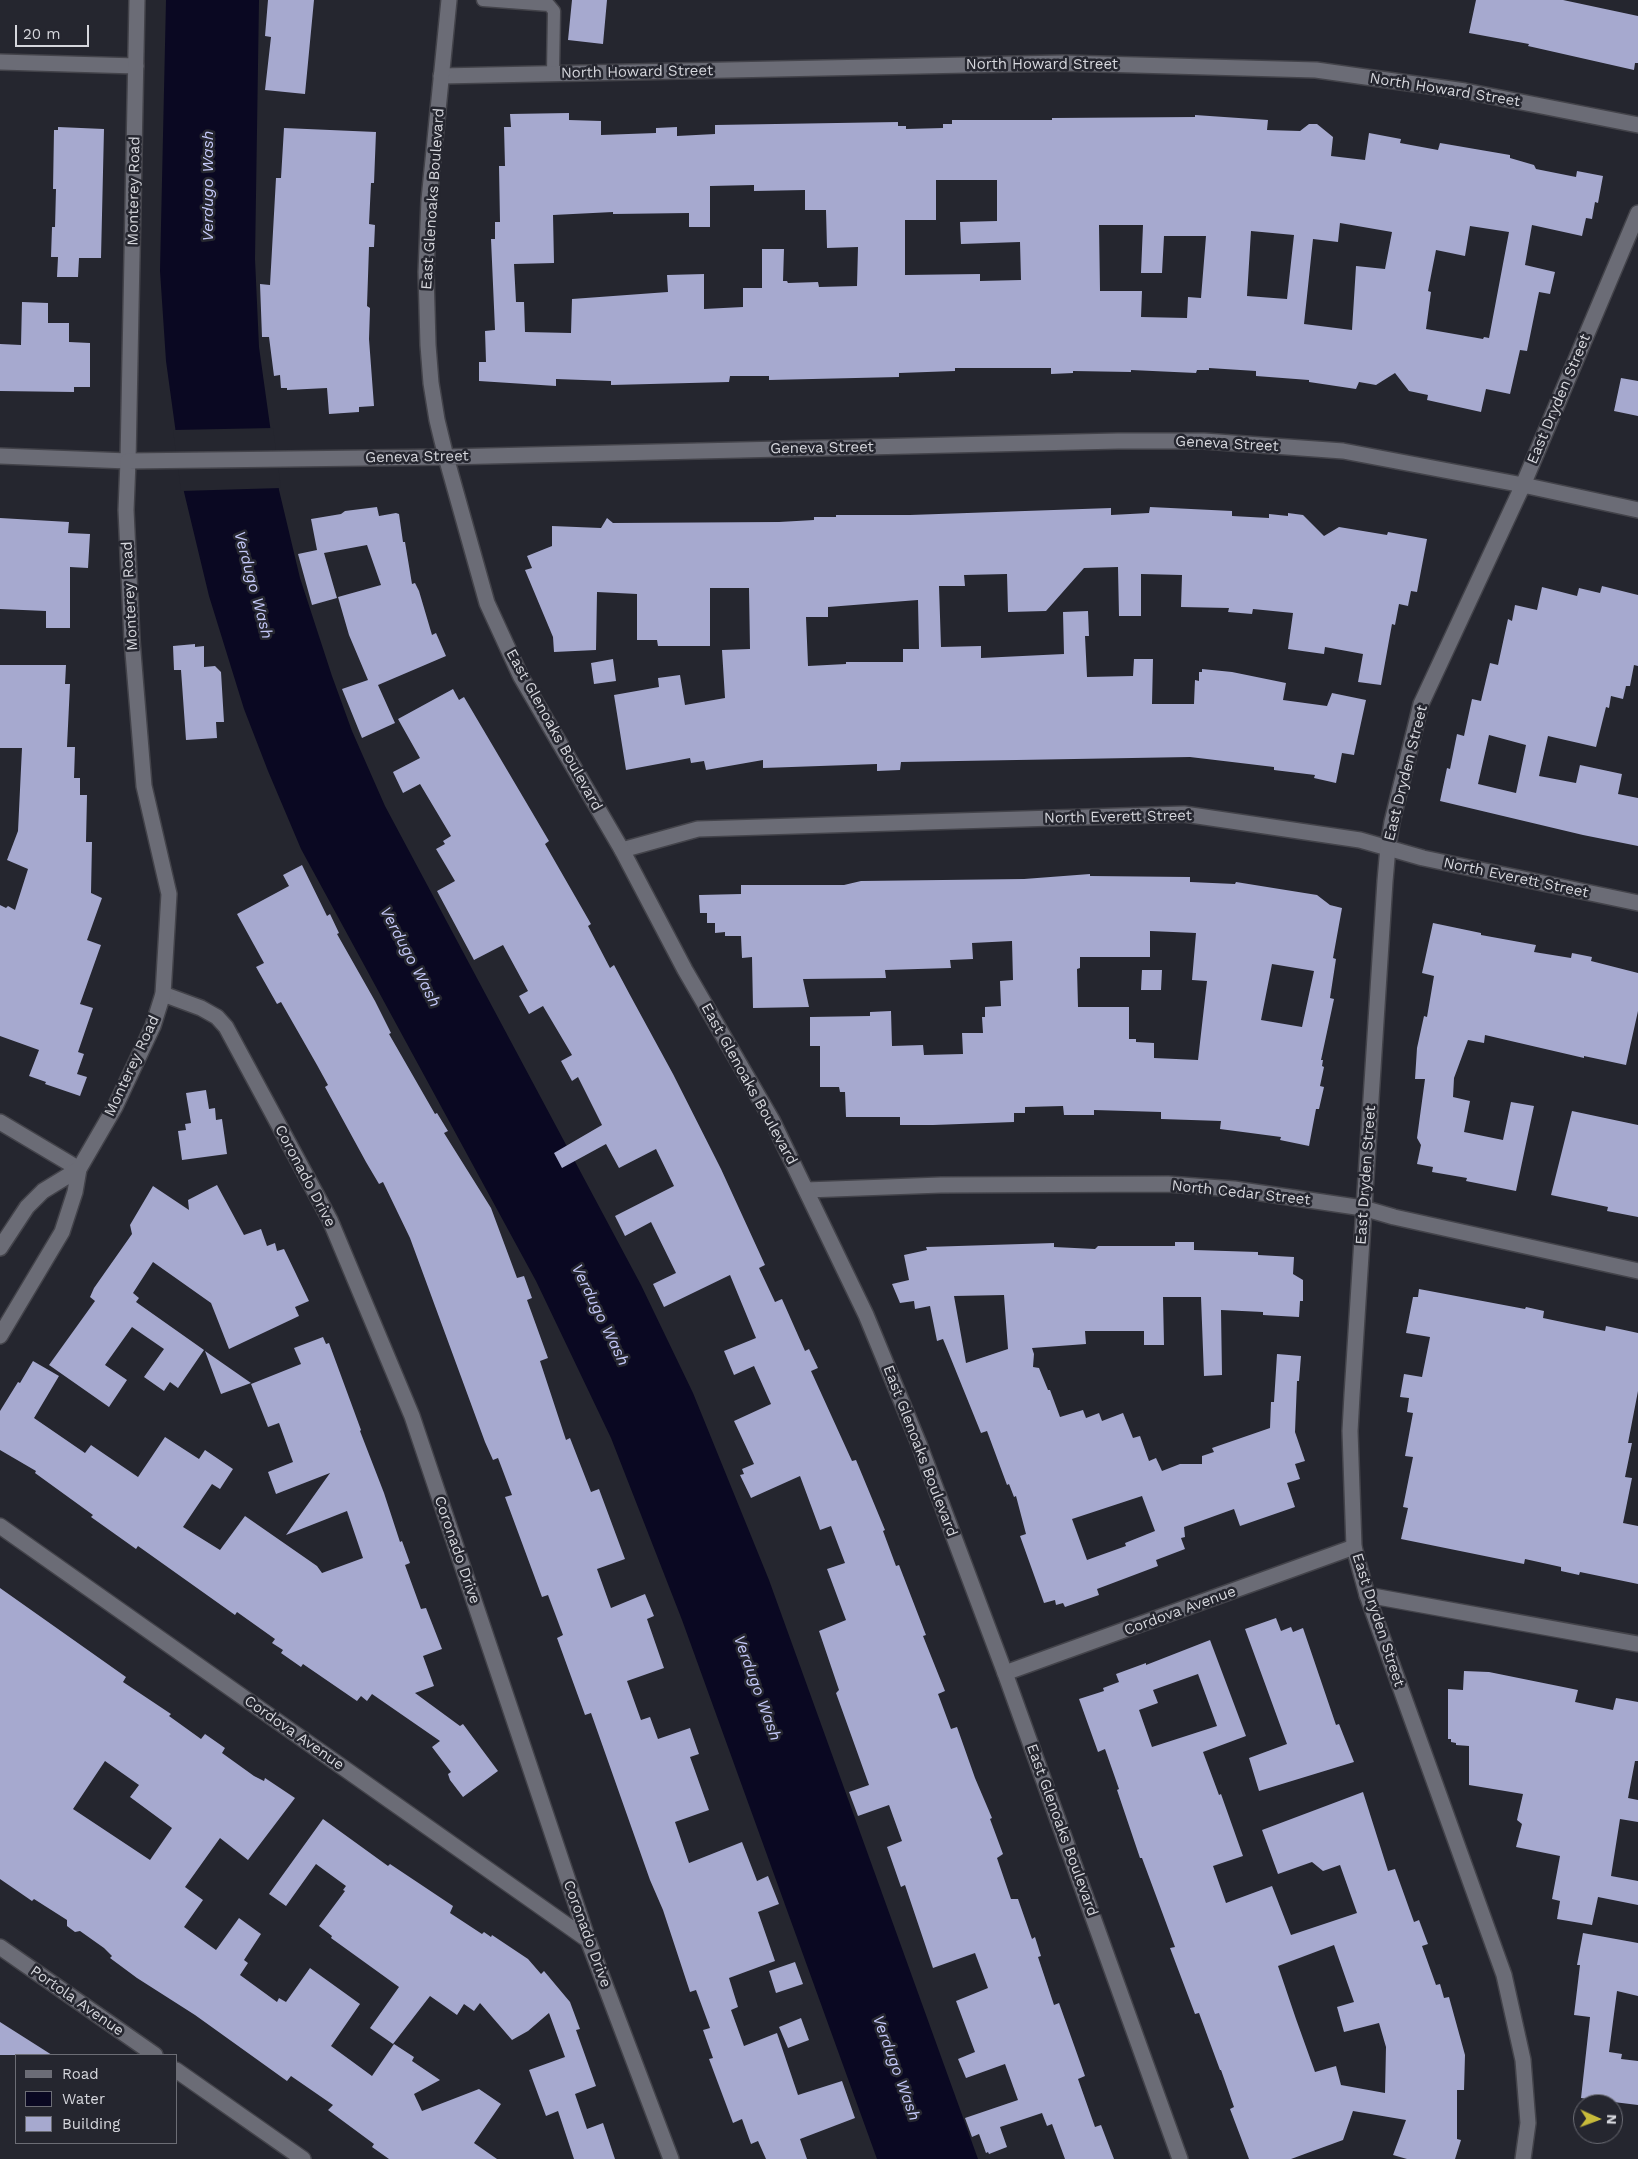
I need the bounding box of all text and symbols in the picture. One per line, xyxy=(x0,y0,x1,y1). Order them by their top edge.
scale bar xyxy=(18,15,91,47)
text: 20 m xyxy=(23,25,61,43)
street label: North Howard Street xyxy=(966,56,1118,74)
street label: North Howard Street xyxy=(561,62,713,82)
street label: North Howard Street xyxy=(1368,69,1522,111)
street label: East Glenoaks Boulevard xyxy=(418,108,448,290)
water label: Verdugo Wash xyxy=(198,131,218,241)
street label: Monterey Road xyxy=(124,136,144,246)
street label: East Dryden Street xyxy=(1523,331,1595,467)
street label: Geneva Street xyxy=(1175,432,1279,456)
street label: Geneva Street xyxy=(770,438,874,458)
street label: Geneva Street xyxy=(365,447,469,467)
water label: Verdugo Wash xyxy=(229,529,277,641)
street label: Monterey Road xyxy=(118,541,142,651)
street label: East Glenoaks Boulevard xyxy=(502,646,606,814)
street label: East Dryden Street xyxy=(1380,703,1432,843)
street label: North Everett Street xyxy=(1044,807,1192,827)
street label: North Everett Street xyxy=(1442,854,1590,902)
water label: Verdugo Wash xyxy=(376,904,444,1010)
street label: East Glenoaks Boulevard xyxy=(697,1000,801,1168)
street label: Monterey Road xyxy=(101,1013,163,1119)
street label: East Dryden Street xyxy=(1352,1105,1380,1245)
street label: Coronado Drive xyxy=(271,1122,339,1230)
street label: North Cedar Street xyxy=(1171,1177,1311,1209)
water label: Verdugo Wash xyxy=(567,1261,633,1369)
street label: East Glenoaks Boulevard xyxy=(879,1363,961,1539)
street label: Coronado Drive xyxy=(430,1494,484,1606)
street label: East Dryden Street xyxy=(1348,1551,1408,1689)
street label: Cordova Avenue xyxy=(1122,1582,1238,1640)
water label: Verdugo Wash xyxy=(729,1633,785,1743)
street label: Cordova Avenue xyxy=(241,1692,347,1774)
street label: East Glenoaks Boulevard xyxy=(1022,1741,1102,1919)
street label: Coronado Drive xyxy=(559,1878,615,1990)
street label: Portola Avenue xyxy=(27,1962,127,2040)
water label: Verdugo Wash xyxy=(868,2013,924,2123)
legend xyxy=(15,2054,178,2144)
text: Road xyxy=(62,2065,99,2083)
text: Water xyxy=(62,2090,105,2108)
north arrow xyxy=(1573,2094,1623,2144)
text: N xyxy=(1604,2114,1620,2125)
text: Building xyxy=(62,2115,120,2133)

